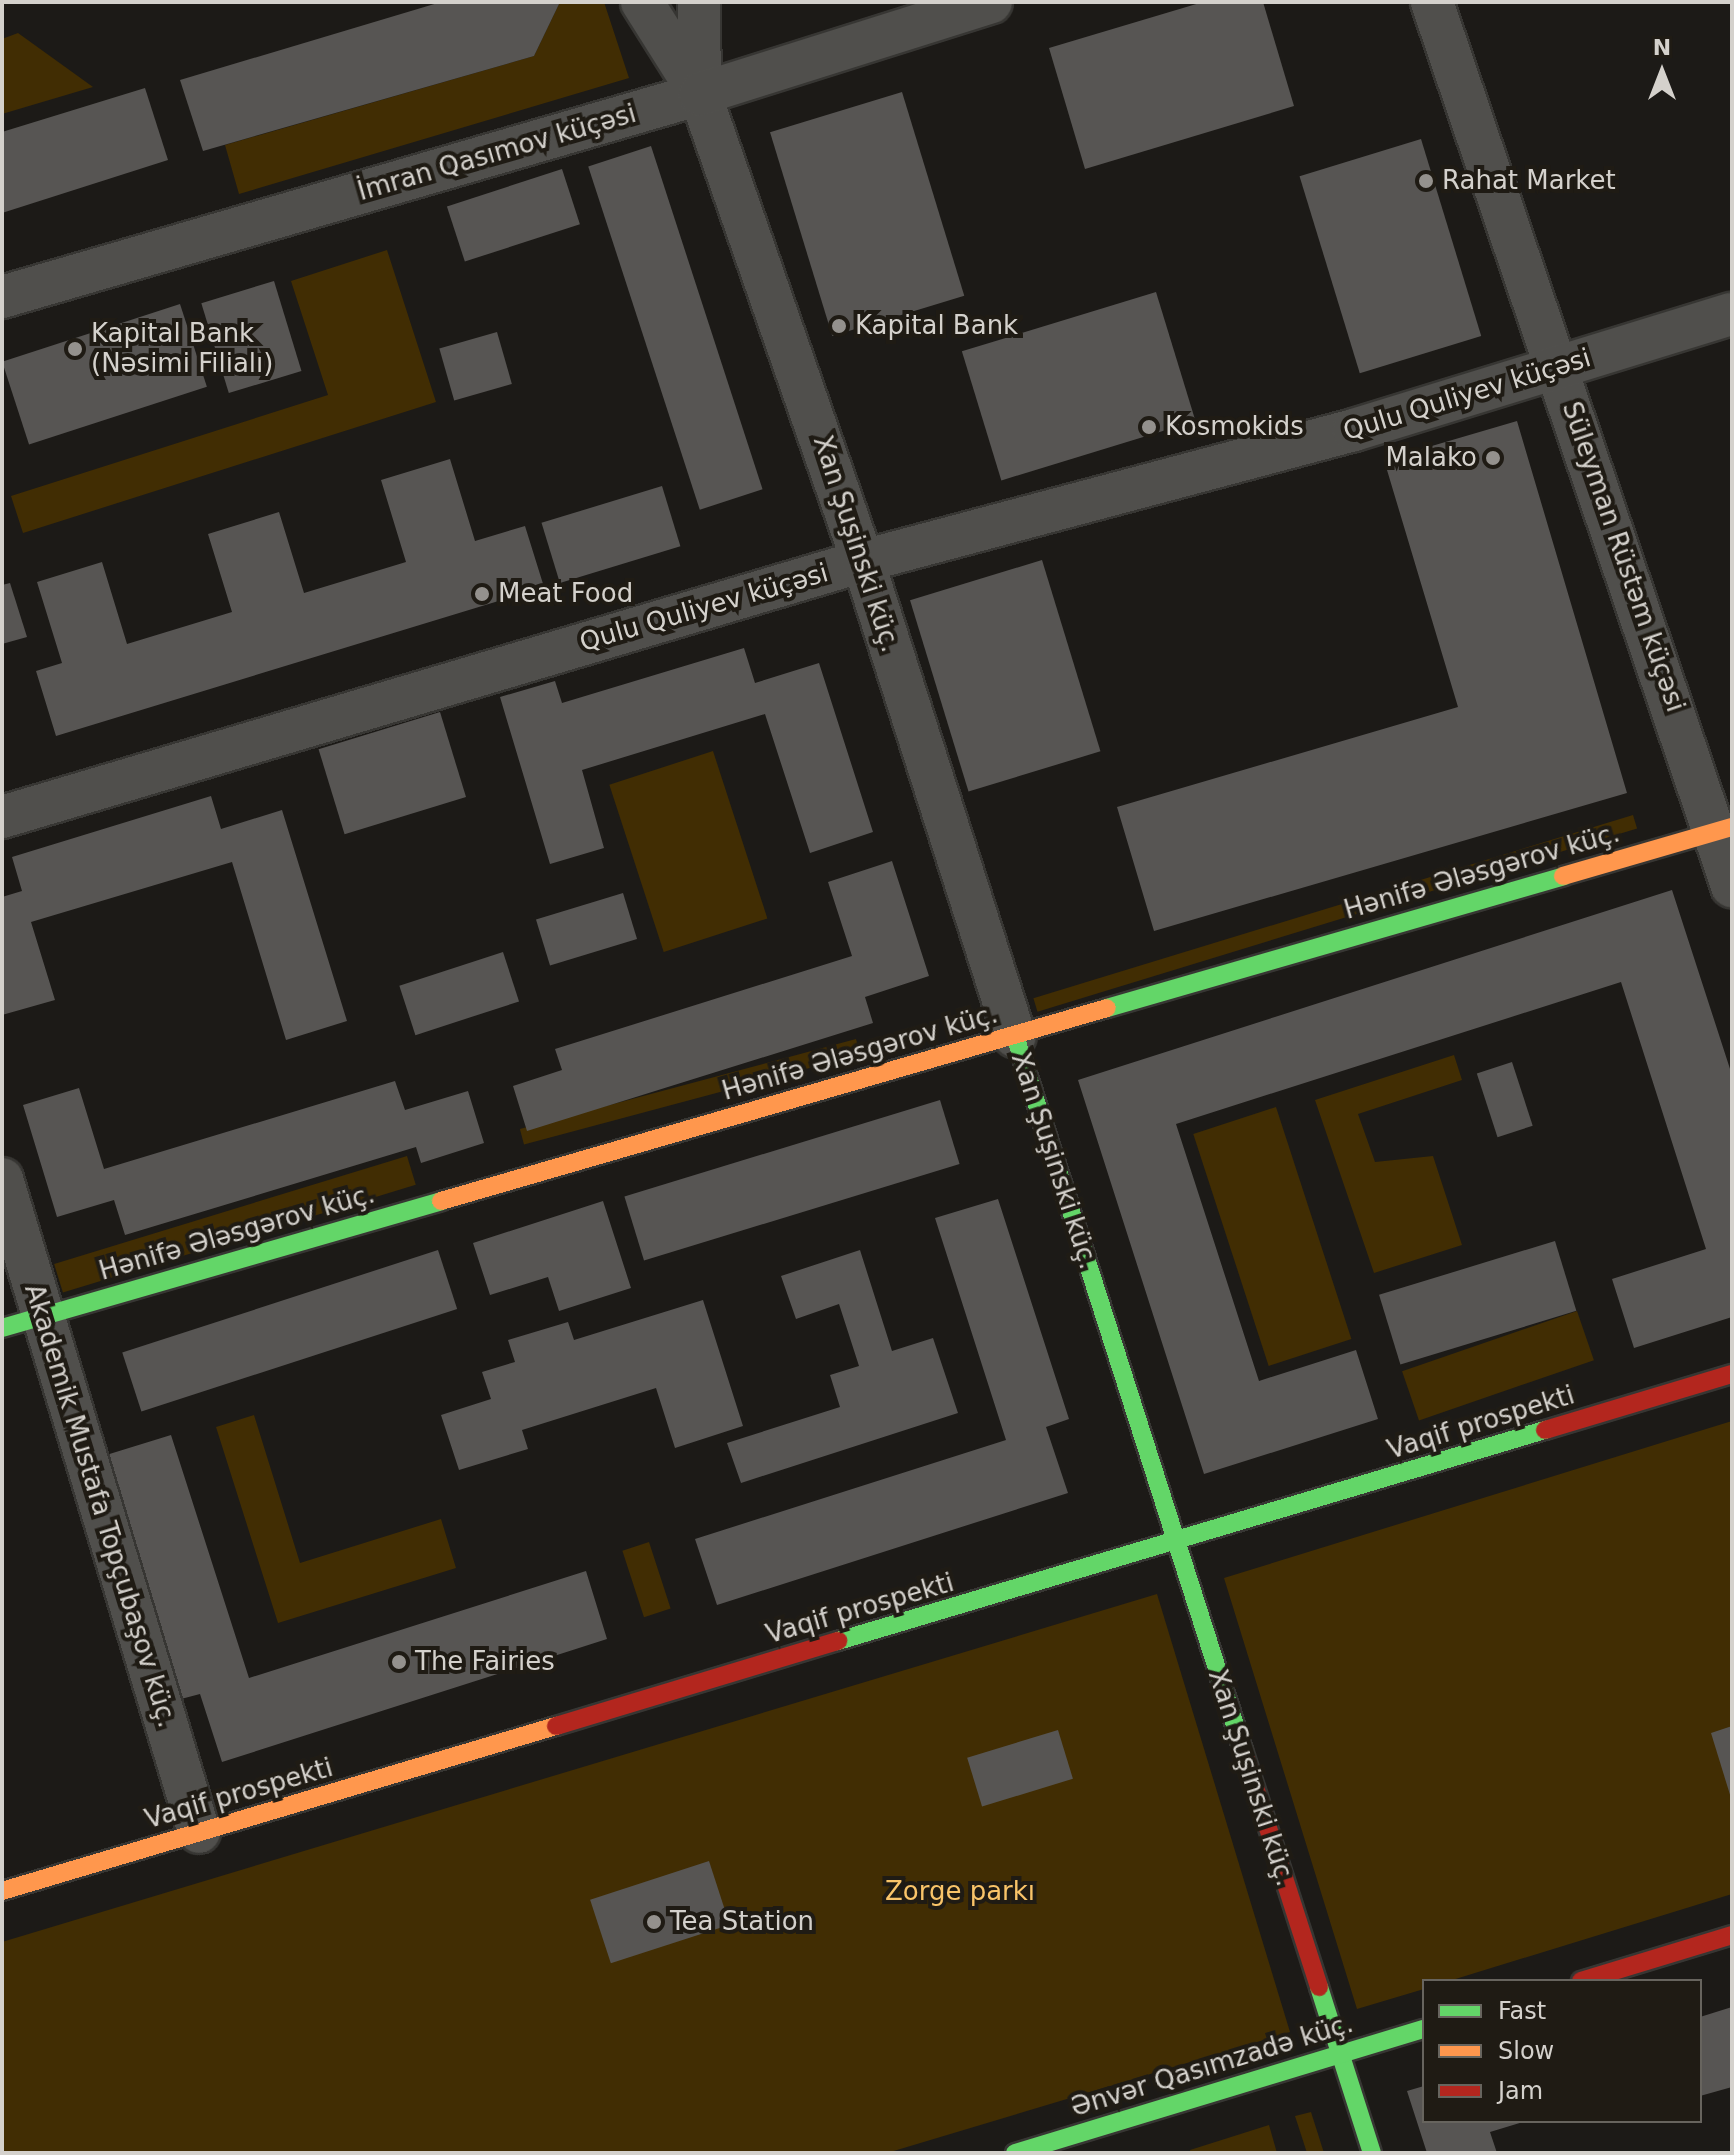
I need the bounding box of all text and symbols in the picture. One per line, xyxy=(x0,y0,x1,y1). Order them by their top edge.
north arrow xyxy=(1622,32,1702,112)
text: N xyxy=(1653,35,1671,60)
street label: İmran Qasımov küçəsi xyxy=(354,98,640,208)
place label: Rahat Market xyxy=(1442,165,1616,197)
marker: Rahat Market xyxy=(1417,172,1435,190)
place label: Kapital Bank xyxy=(855,310,1018,342)
marker: Kapital Bank xyxy=(830,317,848,335)
place label: Kapital Bank (Nəsimi Filialı) xyxy=(91,318,273,380)
marker: Kapital Bank (Nəsimi Filialı) xyxy=(66,340,84,358)
street label: Qulu Quliyev küçəsi xyxy=(1339,342,1595,448)
street label: Süleyman Rüstəm küçəsi xyxy=(1555,398,1691,716)
place label: Kosmokids xyxy=(1165,411,1304,443)
marker: Kosmokids xyxy=(1140,418,1158,436)
street label: Xan Şuşinski küç. xyxy=(806,432,906,656)
place label: Malako xyxy=(1385,442,1477,474)
marker: Malako xyxy=(1484,449,1502,467)
street label: Qulu Quliyev küçəsi xyxy=(576,558,832,658)
place label: Meat Food xyxy=(498,578,633,610)
marker: Meat Food xyxy=(473,585,491,603)
street label: Hənifə Ələsgərov küç. xyxy=(1341,818,1623,926)
street label: Hənifə Ələsgərov küç. xyxy=(719,999,1001,1107)
street label: Xan Şuşinski küç. xyxy=(1004,1049,1104,1273)
street label: Hənifə Ələsgərov küç. xyxy=(96,1179,378,1287)
street label: Akademik Mustafa Topçubaşov küç. xyxy=(18,1280,182,1732)
street label: Vaqif prospekti xyxy=(1384,1380,1578,1466)
street label: Vaqif prospekti xyxy=(763,1567,957,1651)
place label: The Fairies xyxy=(415,1646,555,1678)
marker: The Fairies xyxy=(390,1653,408,1671)
street label: Xan Şuşinski küç. xyxy=(1201,1666,1301,1890)
street label: Vaqif prospekti xyxy=(142,1752,336,1836)
park label: Zorge parkı xyxy=(885,1876,1035,1908)
place label: Tea Station xyxy=(670,1906,814,1938)
marker: Tea Station xyxy=(645,1913,663,1931)
legend xyxy=(1422,1979,1702,2123)
text: Fast xyxy=(1498,1997,1546,2025)
street label: Ənvər Qasımzadə küç. xyxy=(1067,2008,1357,2124)
text: Slow xyxy=(1498,2037,1554,2065)
text: Jam xyxy=(1498,2077,1543,2105)

